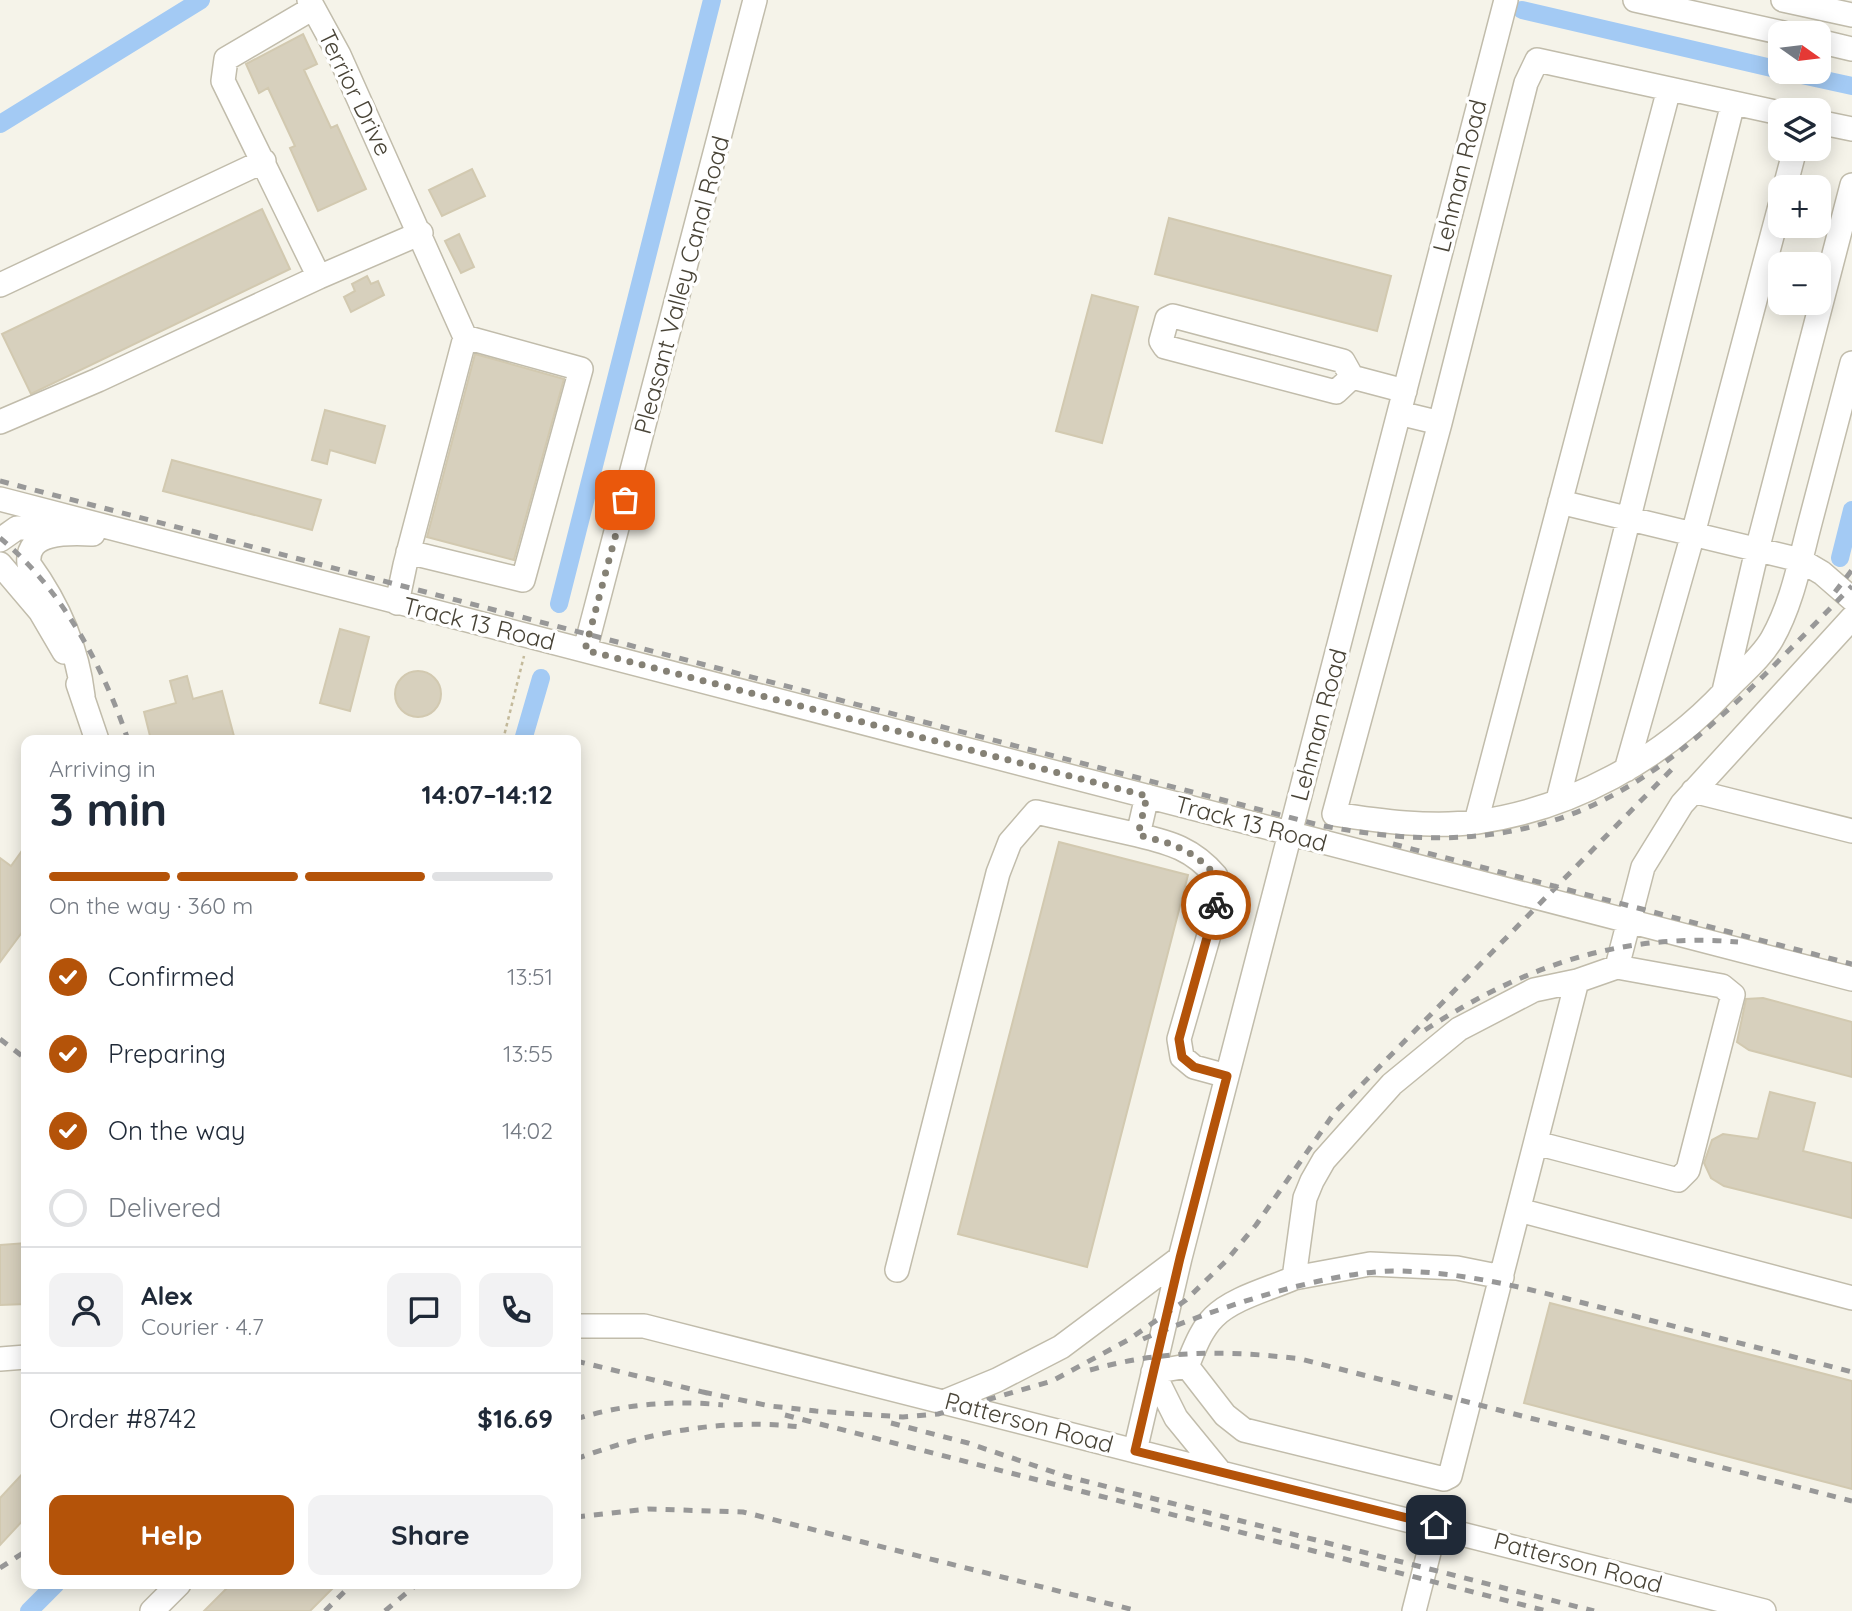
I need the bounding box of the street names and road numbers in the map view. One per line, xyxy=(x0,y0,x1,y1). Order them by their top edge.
street label: Terrior Drive xyxy=(312,24,399,161)
street label: Lehman Road xyxy=(1426,96,1492,255)
street label: Pleasant Valley Canal Road xyxy=(627,132,735,437)
street label: Track 13 Road xyxy=(400,590,559,656)
street label: Lehman Road xyxy=(1283,645,1353,804)
street label: Track 13 Road xyxy=(1172,788,1330,858)
street label: Patterson Road xyxy=(942,1385,1117,1459)
street label: Patterson Road xyxy=(1491,1525,1666,1599)

